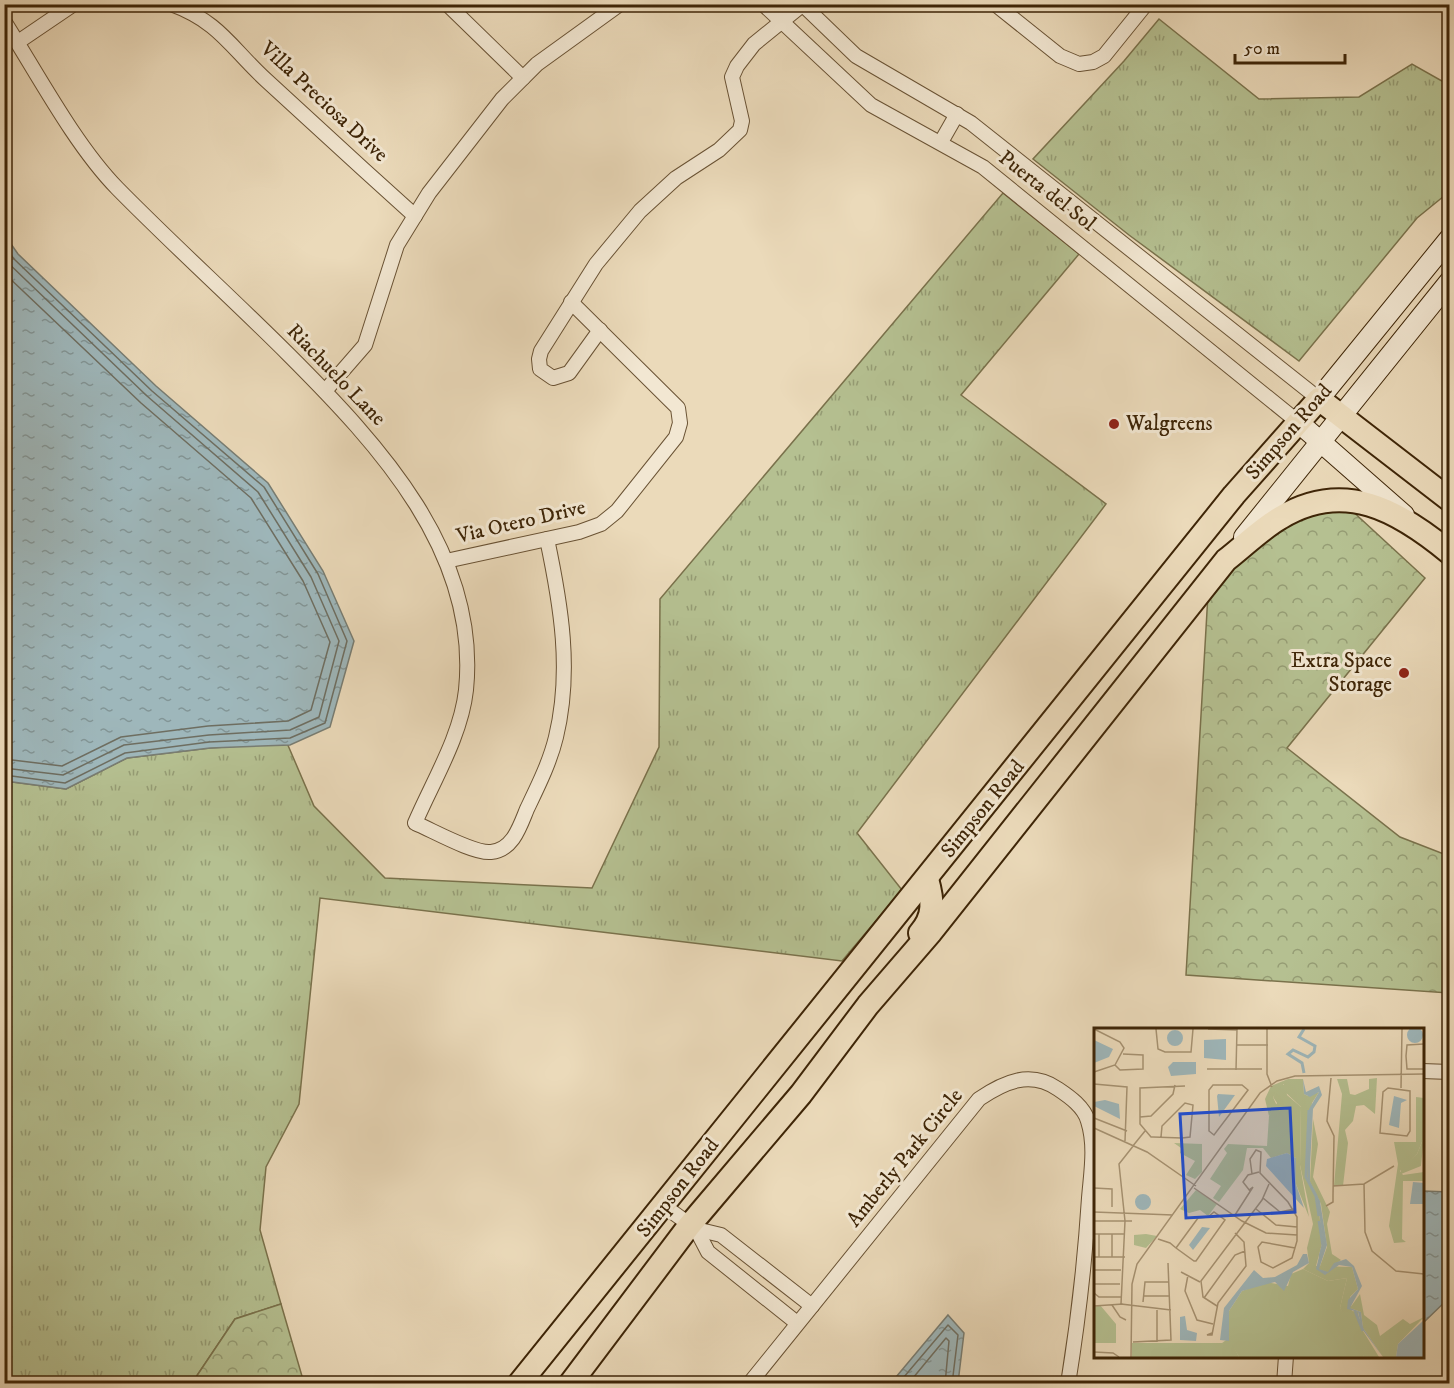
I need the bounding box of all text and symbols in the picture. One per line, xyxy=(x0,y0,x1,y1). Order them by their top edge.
scale bar xyxy=(1235,27,1344,65)
street label: Villa Preciosa Drive xyxy=(254,35,393,168)
text: 50 m xyxy=(1244,38,1280,60)
street label: Puerta del Sol xyxy=(993,145,1101,238)
street label: Riachuelo Lane xyxy=(281,319,391,432)
street label: Simpson Road xyxy=(1240,378,1338,485)
place label: Walgreens xyxy=(1125,411,1213,437)
marker: Walgreens xyxy=(1107,417,1121,431)
street label: Via Otero Drive xyxy=(453,494,588,550)
place label: Extra Space Storage xyxy=(1291,648,1392,698)
marker: Extra Space Storage xyxy=(1397,666,1411,680)
street label: Simpson Road xyxy=(935,754,1031,863)
inset map xyxy=(1094,1028,1424,1358)
street label: Amberly Park Circle xyxy=(841,1083,969,1232)
street label: Simpson Road xyxy=(631,1133,725,1243)

